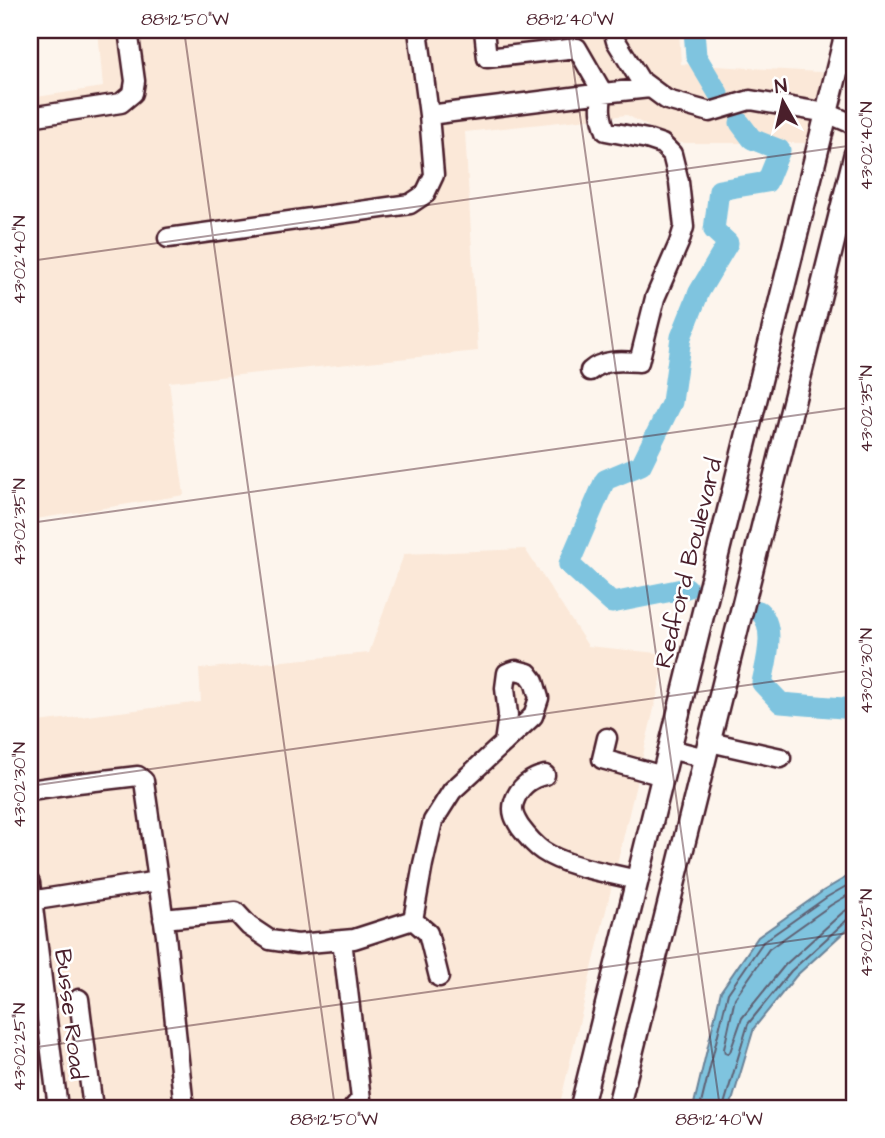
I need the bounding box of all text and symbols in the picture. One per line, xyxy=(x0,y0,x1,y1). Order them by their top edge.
text: 88°12'50"W xyxy=(141,7,229,32)
text: 88°12'40"W xyxy=(526,7,614,32)
north arrow xyxy=(748,66,818,136)
text: N xyxy=(773,72,789,101)
text: 43°02'40"N xyxy=(854,101,879,191)
text: 43°02'40"N xyxy=(7,215,32,305)
text: 43°02'35"N xyxy=(854,365,879,453)
street label: Redford Boulevard xyxy=(646,455,731,672)
text: 43°02'35"N xyxy=(7,478,32,566)
text: 43°02'30"N xyxy=(854,628,879,714)
text: 43°02'30"N xyxy=(7,742,32,828)
text: 43°02'25"N xyxy=(854,889,879,977)
street label: Busse Road xyxy=(45,947,95,1081)
text: 43°02'25"N xyxy=(7,1003,32,1091)
text: 88°12'50"W xyxy=(290,1107,378,1132)
text: 88°12'40"W xyxy=(675,1107,763,1132)

